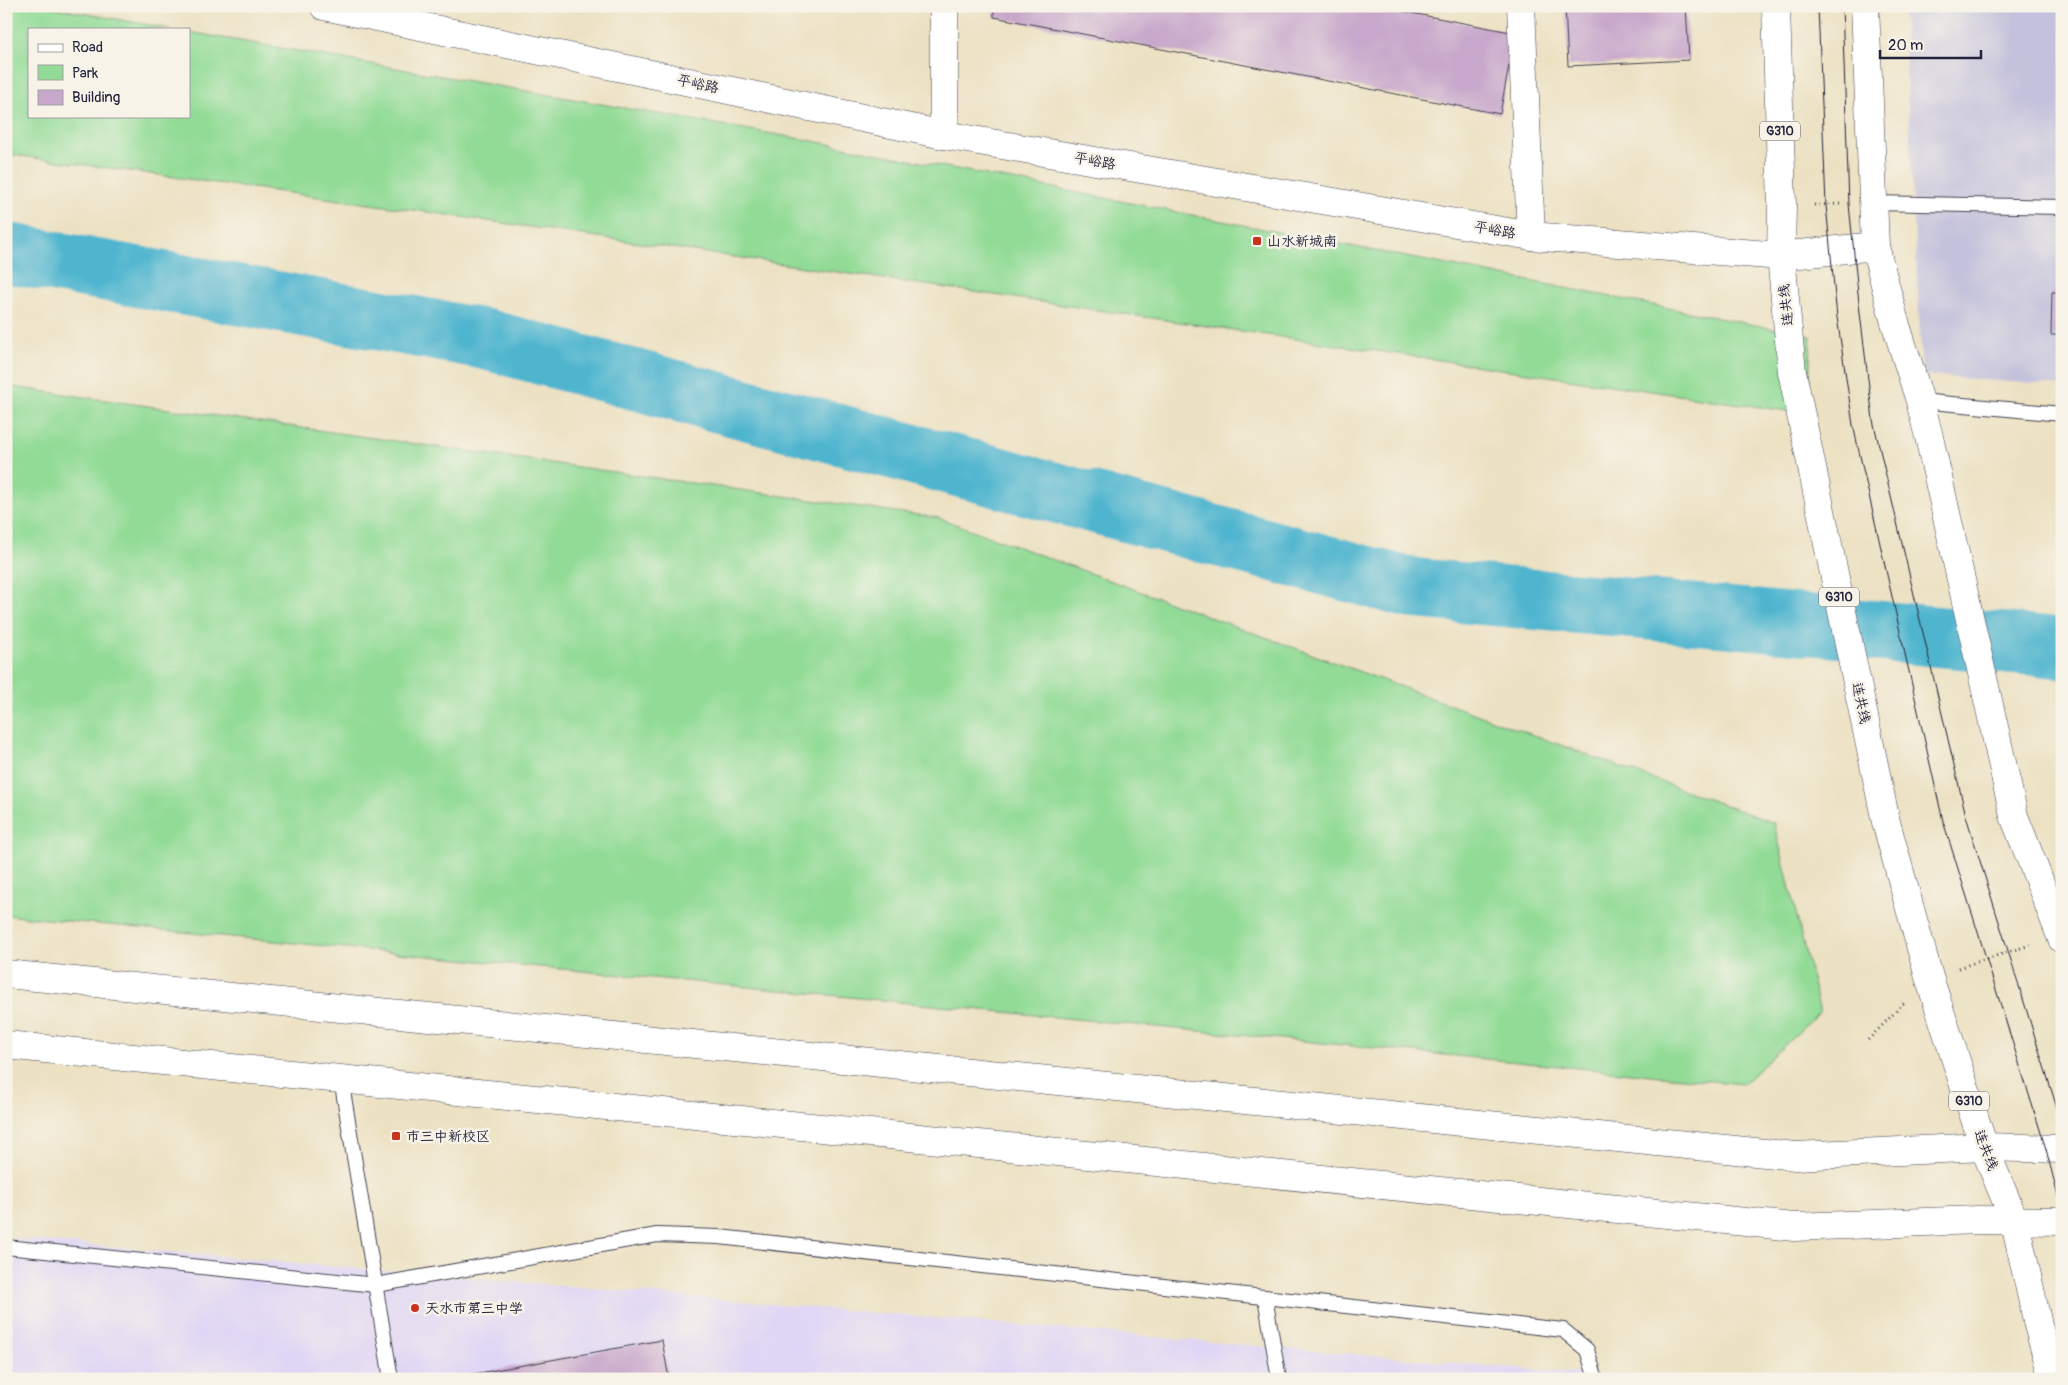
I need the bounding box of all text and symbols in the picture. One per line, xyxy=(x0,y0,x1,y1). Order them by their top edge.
legend xyxy=(28,28,190,118)
scale bar xyxy=(1880,28,1982,60)
text: 20 m xyxy=(1888,36,1923,55)
text: Road xyxy=(72,38,103,57)
text: Park xyxy=(72,64,99,83)
street label: 平峪路 xyxy=(676,71,720,97)
text: Building xyxy=(72,88,120,107)
road number: G310 xyxy=(1760,122,1800,140)
street label: 平峪路 xyxy=(1073,149,1117,173)
street label: 平峪路 xyxy=(1473,218,1517,242)
place label: 山水新城南 xyxy=(1267,233,1337,250)
marker: 山水新城南 xyxy=(1251,235,1263,247)
street label: 连共线 xyxy=(1775,283,1797,327)
road number: G310 xyxy=(1819,588,1859,606)
street label: 连共线 xyxy=(1848,681,1874,725)
road number: G310 xyxy=(1949,1092,1989,1110)
street label: 连共线 xyxy=(1971,1127,2001,1173)
place label: 市三中新校区 xyxy=(406,1128,490,1145)
marker: 市三中新校区 xyxy=(390,1130,402,1142)
place label: 天水市第三中学 xyxy=(425,1300,523,1317)
marker: 天水市第三中学 xyxy=(409,1302,421,1314)

